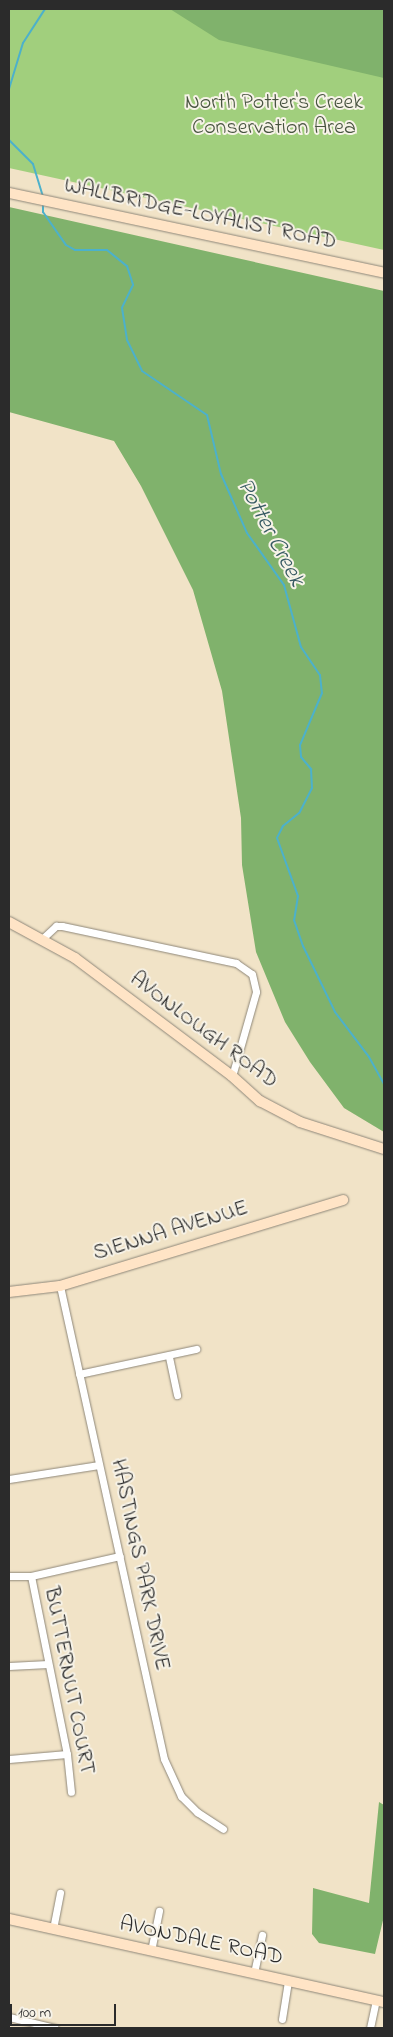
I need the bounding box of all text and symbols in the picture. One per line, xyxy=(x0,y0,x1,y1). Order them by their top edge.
park label: North Potter's Creek Conservation Area xyxy=(185,90,363,142)
street label: WALLBRIDGE-LOYALIST ROAD xyxy=(62,173,338,257)
water label: Potter Creek xyxy=(230,474,310,592)
street label: AVONLOUGH ROAD xyxy=(124,967,282,1095)
street label: SIENNA AVENUE xyxy=(90,1196,252,1268)
street label: HASTINGS PARK DRIVE xyxy=(104,1457,174,1673)
street label: BUTTERNUT COURT xyxy=(37,1585,99,1777)
street label: AVONDALE ROAD xyxy=(117,1912,285,1972)
scale bar xyxy=(12,1994,119,2026)
text: 100 m xyxy=(18,2002,51,2024)

